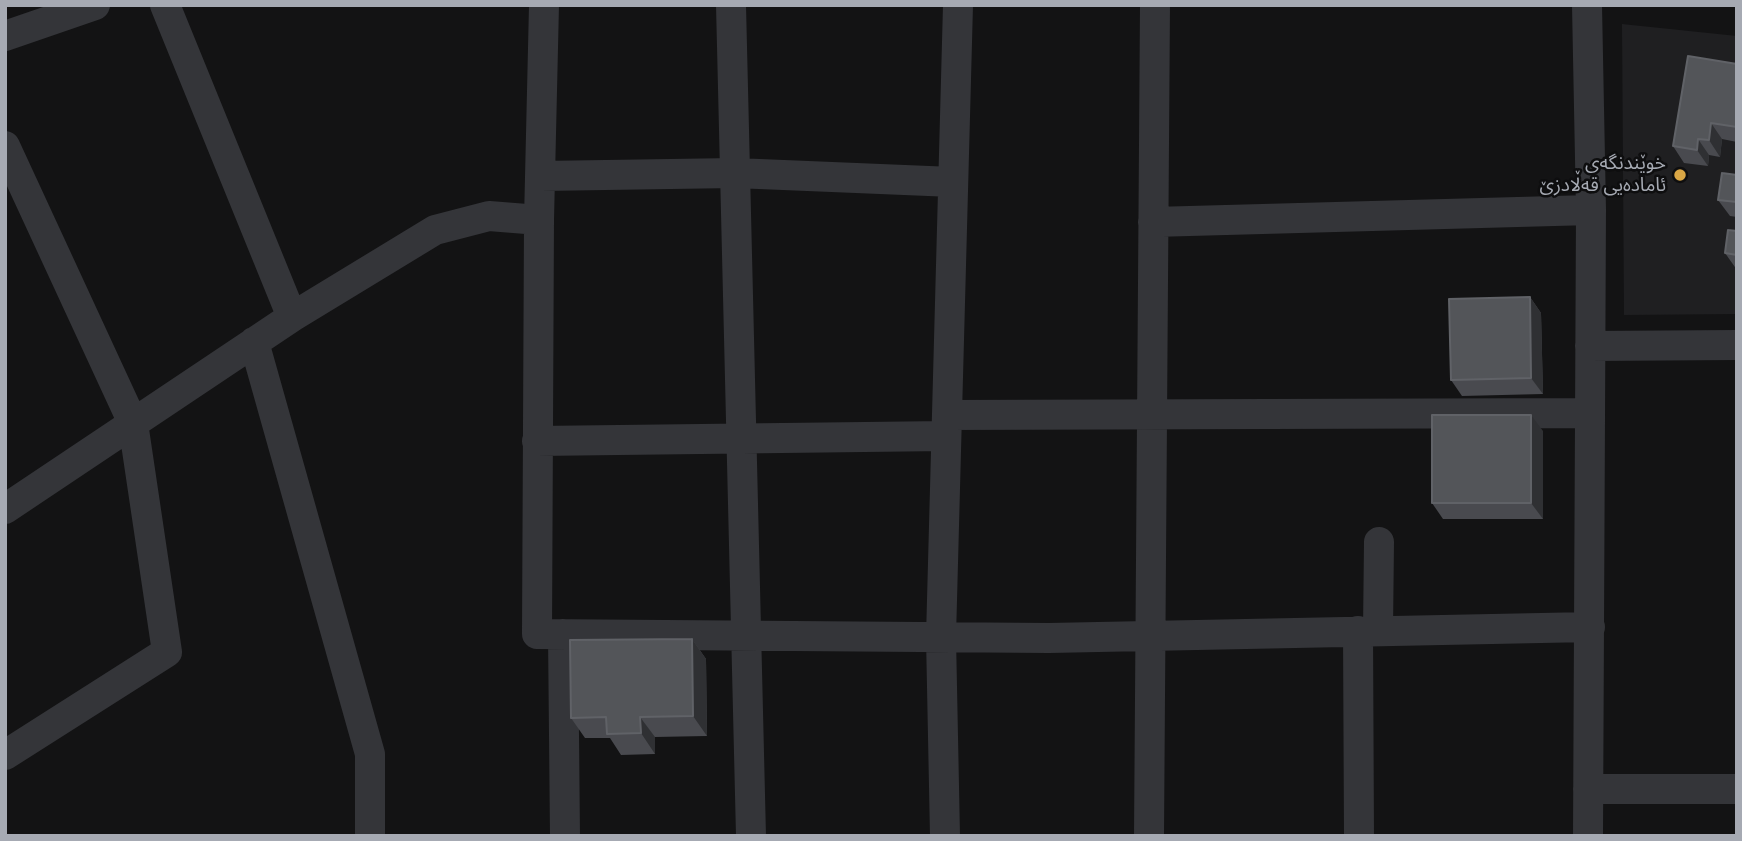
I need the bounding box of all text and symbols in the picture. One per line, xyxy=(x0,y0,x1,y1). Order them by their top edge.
place label: خوێندنگەی ئامادەیی قەڵادزێ xyxy=(1539,153,1666,197)
marker: خوێندنگەی ئامادەیی قەڵادزێ xyxy=(1672,167,1688,183)

